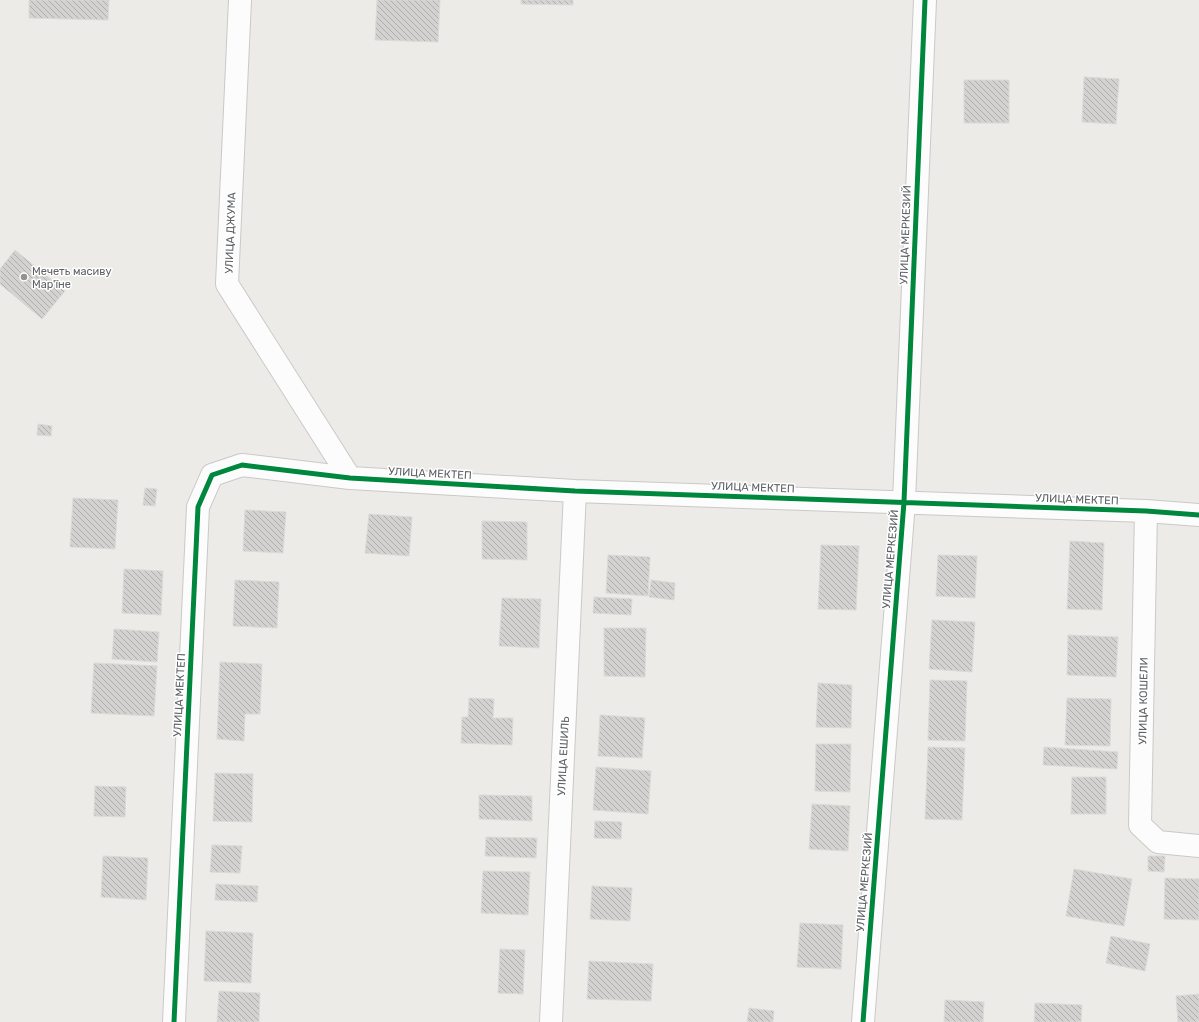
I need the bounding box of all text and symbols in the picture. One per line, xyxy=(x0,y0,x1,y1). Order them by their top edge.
street label: УЛИЦА МЕРКЕЗИЙ xyxy=(897,185,914,285)
street label: УЛИЦА ДЖУМА xyxy=(223,191,238,274)
place label: Мечеть масиву Мар'їне xyxy=(32,265,112,291)
marker: Мечеть масиву Мар'їне xyxy=(19,272,29,282)
street label: УЛИЦА МЕКТЕП xyxy=(388,465,472,482)
street label: УЛИЦА МЕКТЕП xyxy=(711,480,795,495)
street label: УЛИЦА МЕКТЕП xyxy=(1035,492,1119,507)
street label: УЛИЦА МЕРКЕЗИЙ xyxy=(880,509,901,609)
street label: УЛИЦА МЕКТЕП xyxy=(171,653,188,737)
street label: УЛИЦА КОШЕЛИ xyxy=(1136,657,1151,745)
street label: УЛИЦА ЕШИЛЬ xyxy=(555,715,572,796)
street label: УЛИЦА МЕРКЕЗИЙ xyxy=(854,832,875,932)

